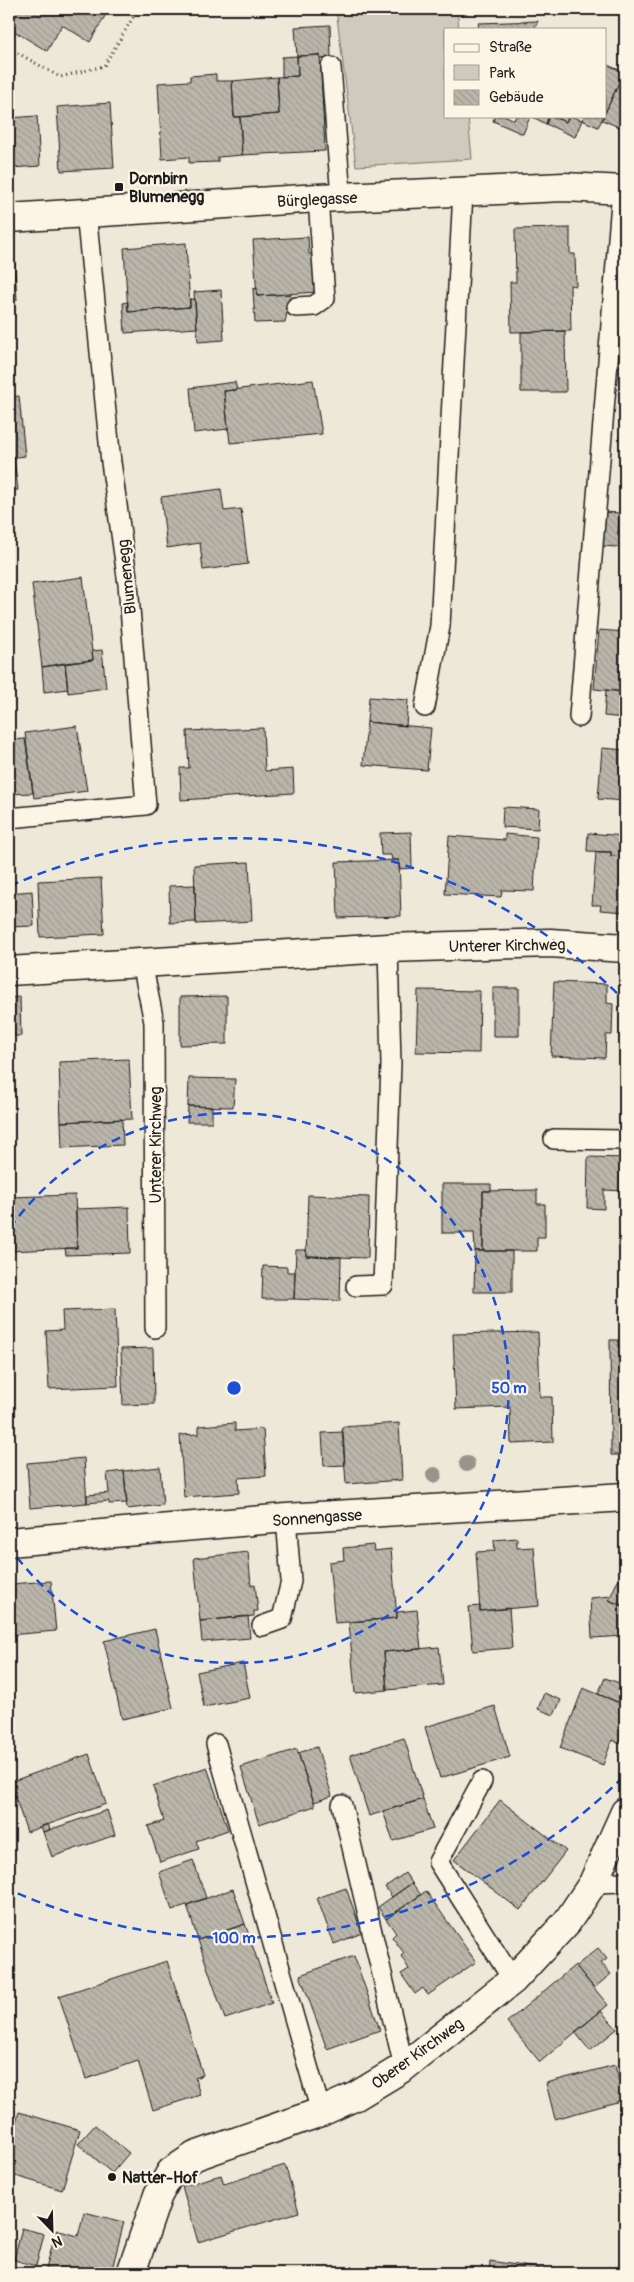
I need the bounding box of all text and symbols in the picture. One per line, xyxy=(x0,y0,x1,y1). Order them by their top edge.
legend xyxy=(444,28,606,118)
text: Straße xyxy=(489,38,532,57)
text: Park xyxy=(489,64,516,83)
text: Gebäude xyxy=(489,88,544,107)
place label: Dornbirn Blumenegg xyxy=(129,169,204,207)
marker: Dornbirn Blumenegg xyxy=(113,181,125,193)
street label: Bürglegasse xyxy=(276,188,358,212)
street label: Blumenegg xyxy=(113,538,141,615)
street label: Unterer Kirchweg xyxy=(448,935,566,957)
street label: Unterer Kirchweg xyxy=(146,1087,166,1203)
centre of rings xyxy=(225,1379,243,1397)
text: 50 m xyxy=(492,1379,526,1398)
street label: Sonnengasse xyxy=(271,1505,363,1531)
text: 100 m xyxy=(213,1929,255,1948)
street label: Oberer Kirchweg xyxy=(368,2014,468,2094)
place label: Natter-Hof xyxy=(122,2168,199,2188)
marker: Natter-Hof xyxy=(106,2171,118,2183)
north arrow xyxy=(28,2204,78,2254)
text: N xyxy=(49,2232,65,2251)

